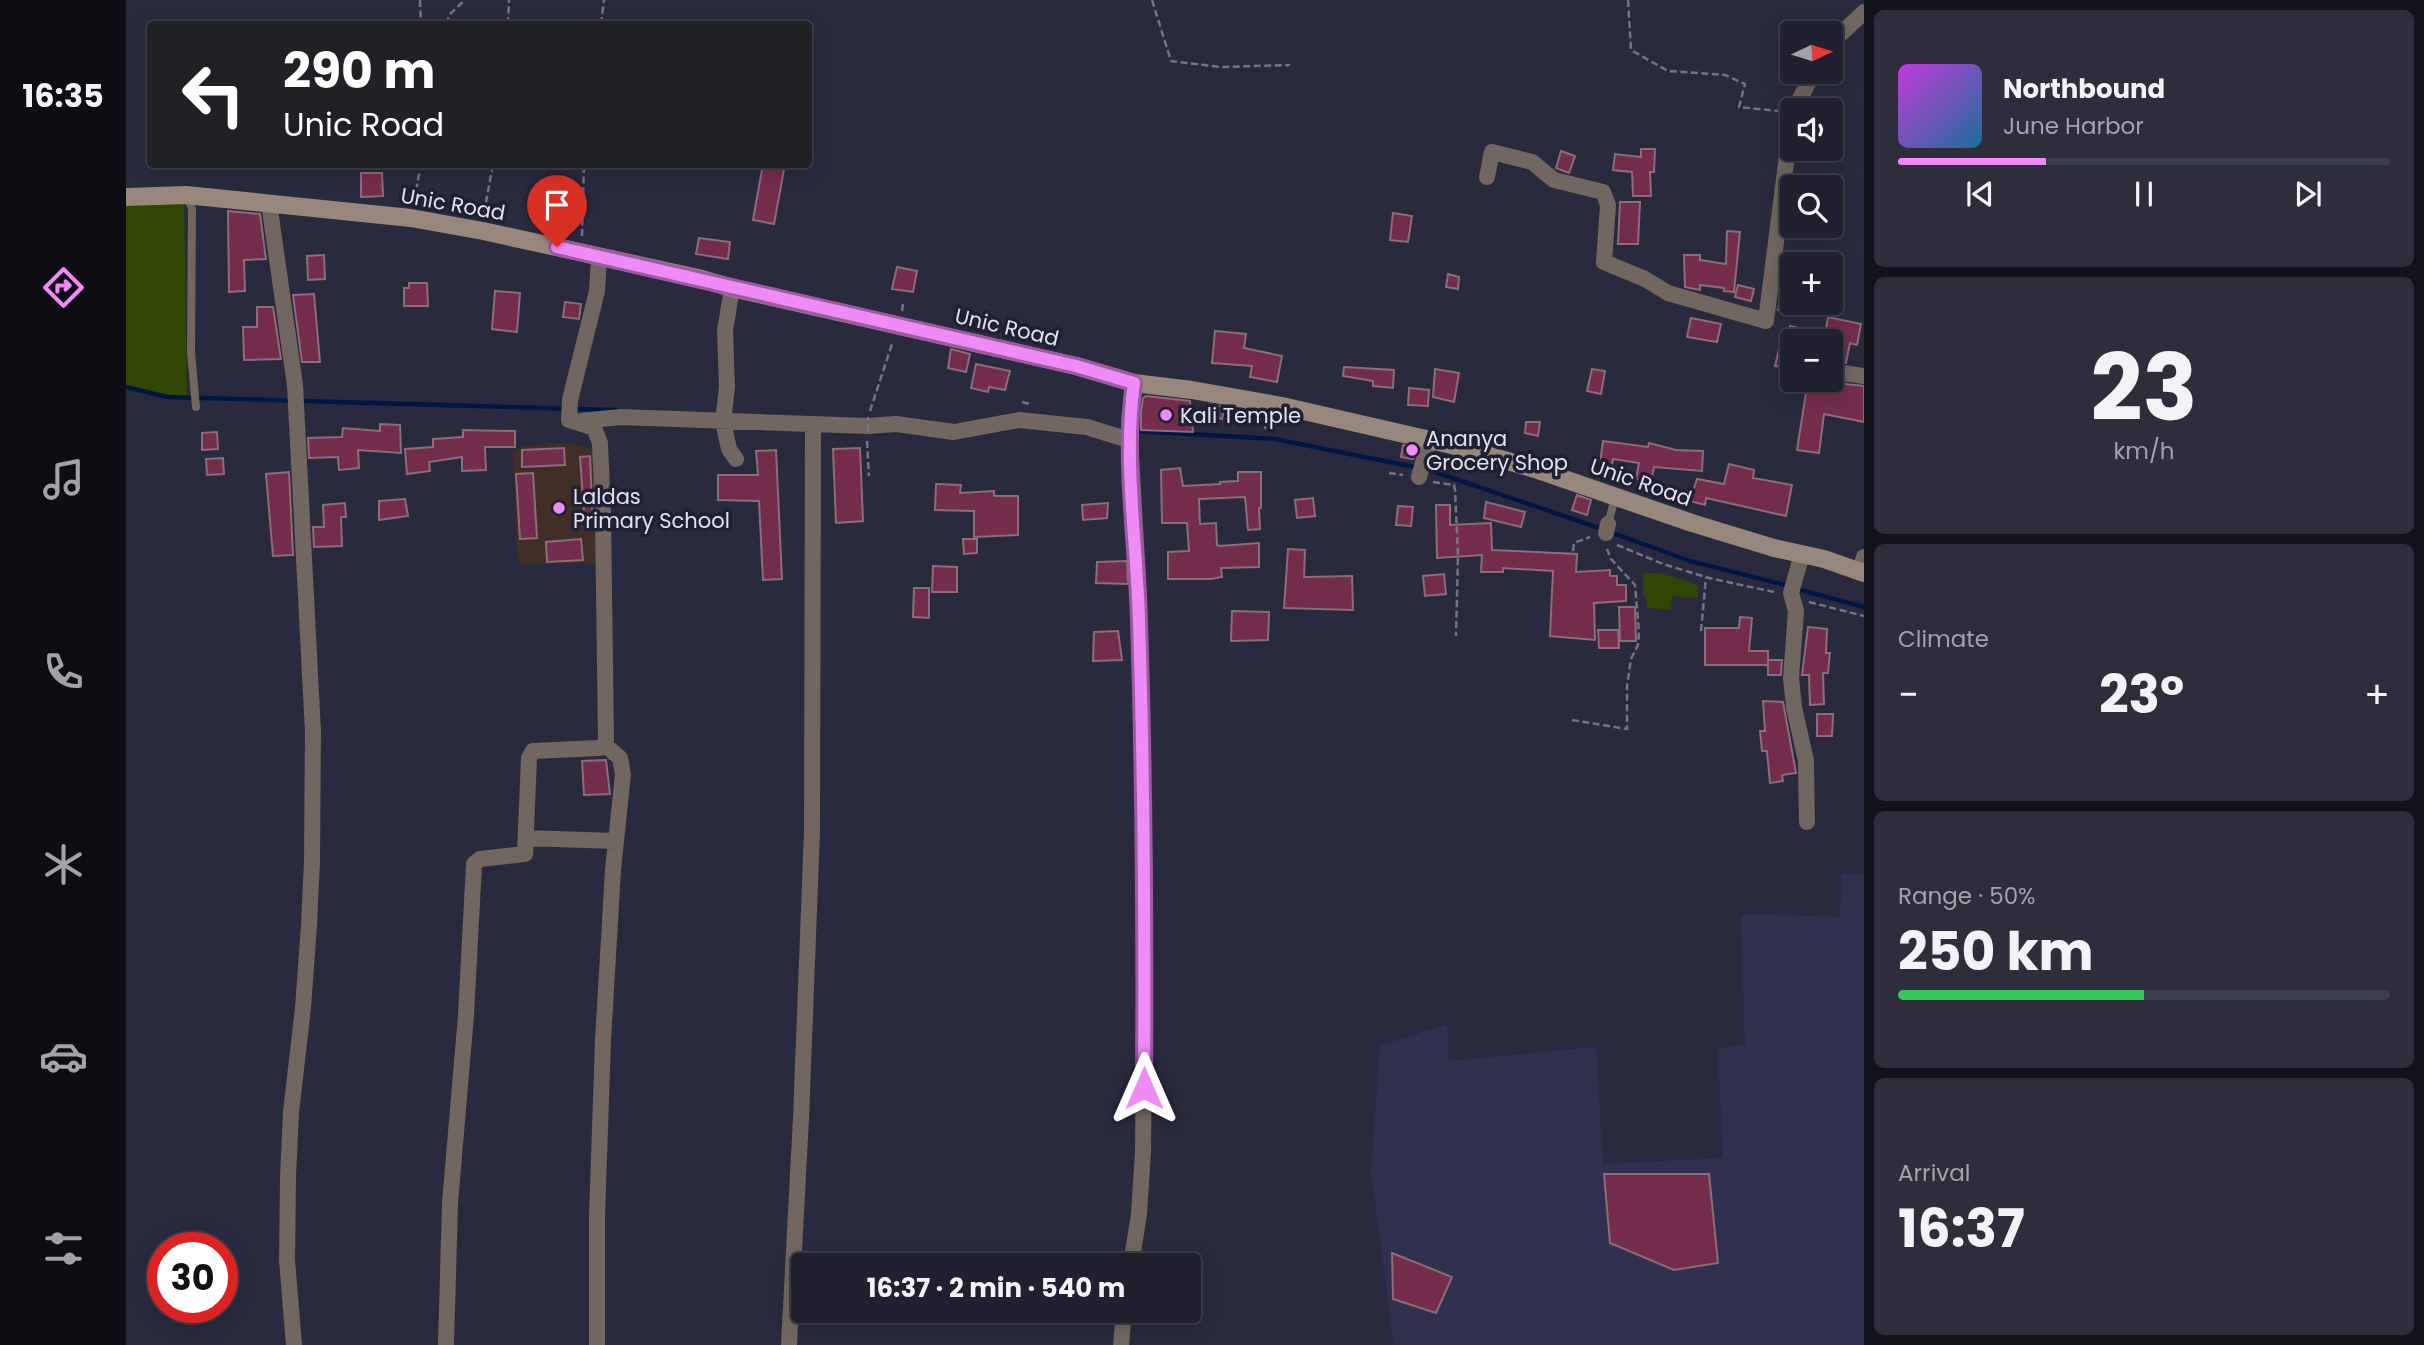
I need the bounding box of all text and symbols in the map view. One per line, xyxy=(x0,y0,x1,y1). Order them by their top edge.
north arrow xyxy=(1780,21,1843,84)
map controls xyxy=(1780,21,1843,392)
text: 290 m xyxy=(283,37,435,105)
icon: left xyxy=(168,49,259,140)
text: Northbound xyxy=(2003,71,2165,107)
text: 16:35 xyxy=(22,73,104,118)
button: sound xyxy=(1780,98,1843,161)
text: Unic Road xyxy=(283,102,444,147)
text: June Harbor xyxy=(2003,110,2144,142)
pin xyxy=(527,175,587,247)
button: search xyxy=(1780,175,1843,238)
icon: previous xyxy=(1961,175,1999,213)
icon: pause xyxy=(2125,175,2163,213)
icon: next xyxy=(2289,175,2327,213)
street label: Unic Road xyxy=(398,181,508,227)
icon: arrive xyxy=(538,186,576,224)
button: + xyxy=(1780,252,1843,315)
icon: directions xyxy=(39,263,88,312)
street label: Unic Road xyxy=(952,301,1062,353)
text: 23 xyxy=(2090,324,2198,452)
button: − xyxy=(1780,329,1843,392)
place label: Kali Temple xyxy=(1180,401,1301,430)
marker: Kali Temple xyxy=(1158,407,1174,423)
place label: Ananya Grocery Shop xyxy=(1426,424,1568,477)
text: km/h xyxy=(2113,435,2175,467)
marker: Ananya Grocery Shop xyxy=(1404,442,1420,458)
street label: Unic Road xyxy=(1586,451,1696,513)
icon: music xyxy=(39,455,88,504)
place label: Laldas Primary School xyxy=(573,482,730,535)
marker: Laldas Primary School xyxy=(551,500,567,516)
text: Climate xyxy=(1898,623,1989,655)
icon: phone xyxy=(39,647,88,696)
text: 23° xyxy=(2099,658,2184,731)
text: − xyxy=(1898,668,1919,721)
text: + xyxy=(2364,668,2390,721)
icon: climate xyxy=(39,840,88,889)
text: Range · 50% xyxy=(1898,880,2036,912)
text: 250 km xyxy=(1898,915,2094,988)
icon: car xyxy=(39,1032,88,1081)
position arrow xyxy=(1107,1051,1181,1125)
text: Arrival xyxy=(1898,1157,1970,1189)
text: 16:37 xyxy=(1898,1192,2025,1265)
icon: filters xyxy=(39,1224,88,1273)
speed limit sign: 30 xyxy=(147,1232,238,1323)
text: 16:37 · 2 min · 540 m xyxy=(867,1270,1125,1306)

